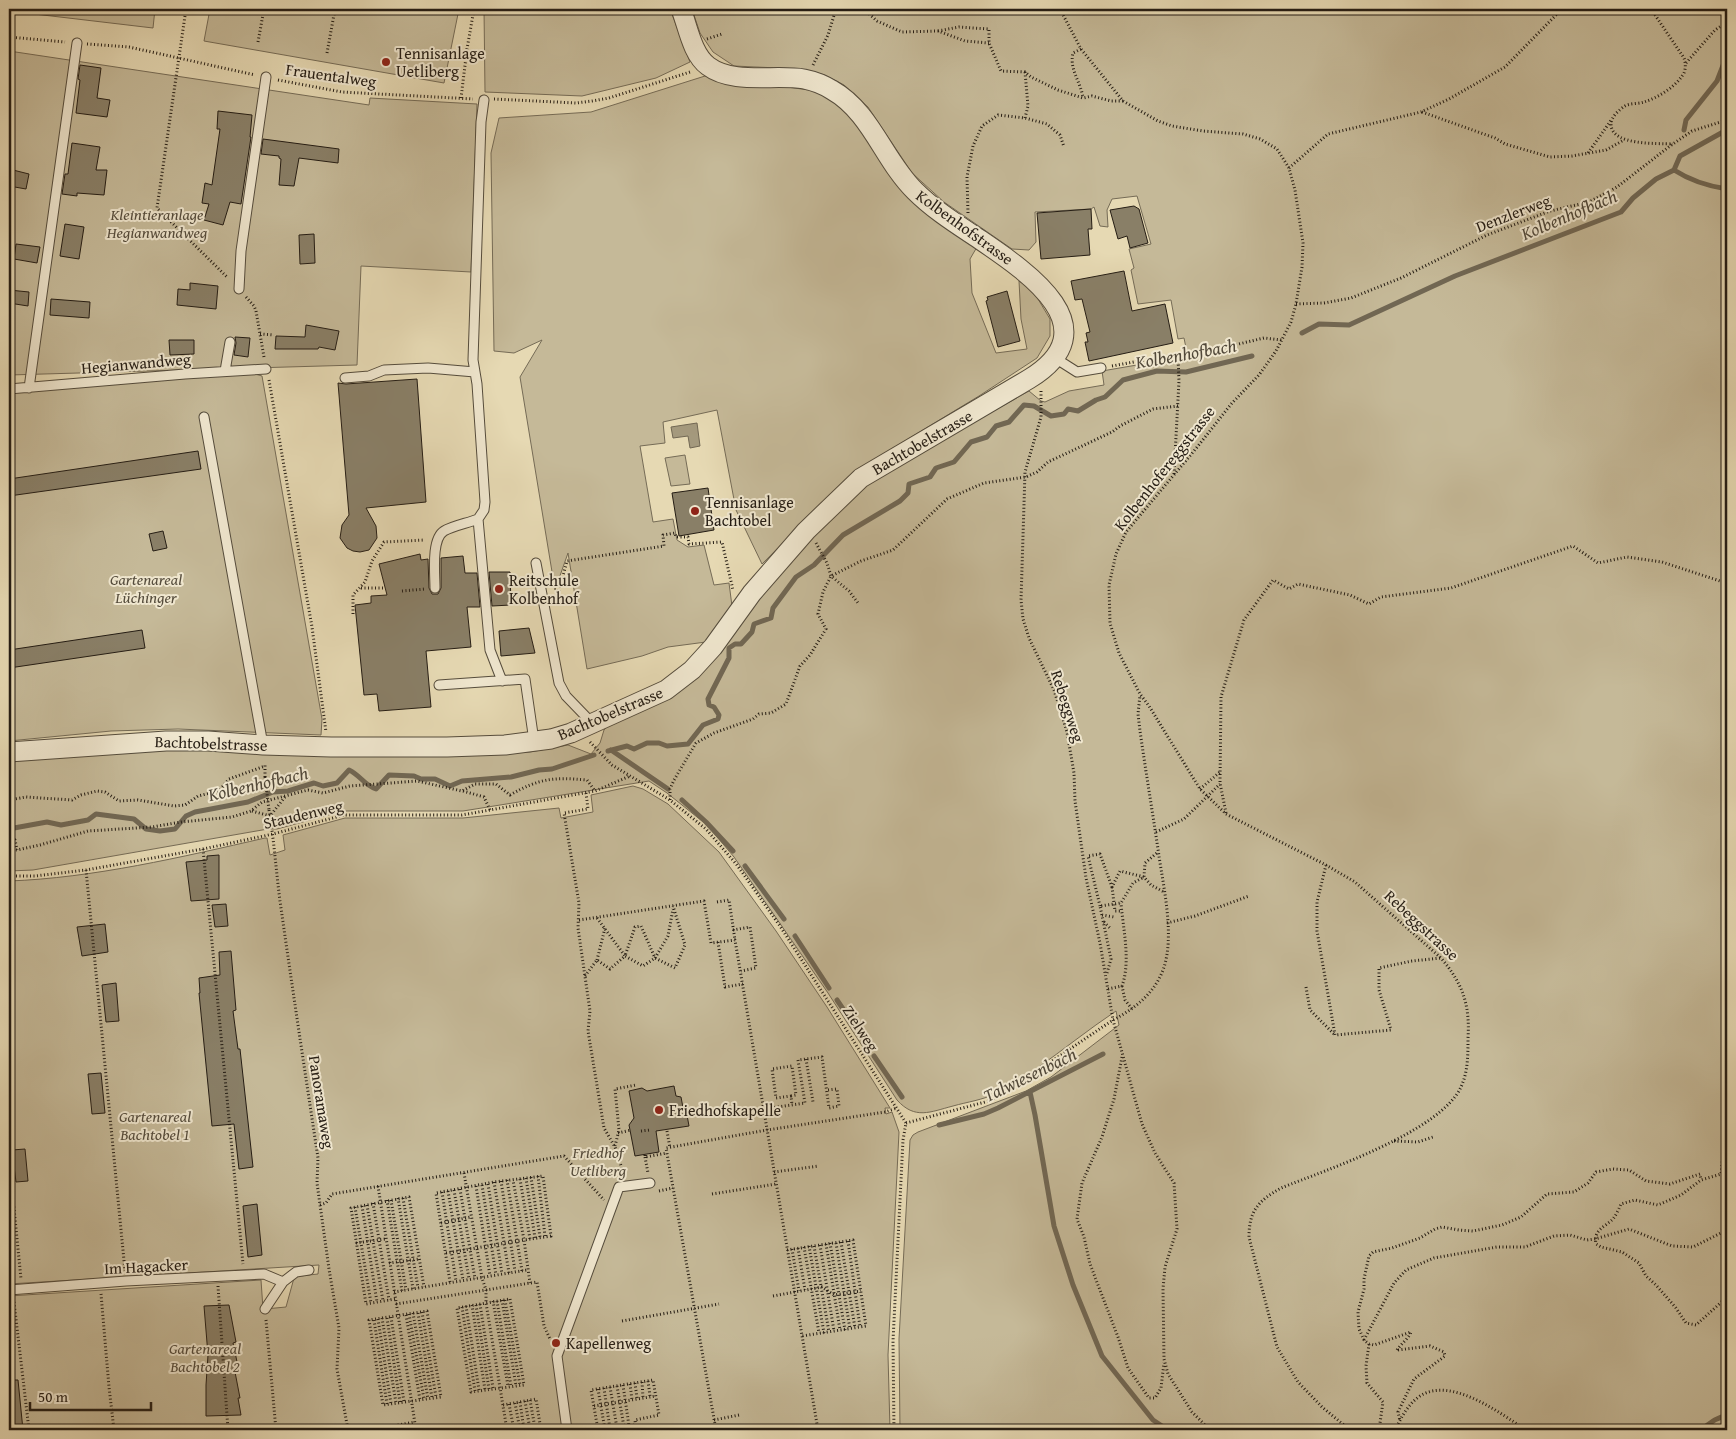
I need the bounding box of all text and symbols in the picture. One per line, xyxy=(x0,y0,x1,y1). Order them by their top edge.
place label: Tennisanlage Uetliberg xyxy=(396,41,485,83)
marker: Tennisanlage Uetliberg xyxy=(380,56,392,68)
street label: Frauentalweg xyxy=(284,57,378,93)
water label: Kolbenhofbach xyxy=(1516,182,1621,247)
street label: Kolbenhofstrasse xyxy=(911,183,1019,271)
street label: Denzlerweg xyxy=(1472,188,1554,238)
park label: Kleintieranlage Hegianwandweg xyxy=(106,202,208,244)
water label: Kolbenhofbach xyxy=(1132,331,1238,376)
street label: Hegianwandweg xyxy=(80,346,192,380)
street label: Kolbenhofereggstrasse xyxy=(1108,400,1220,536)
street label: Bachtobelstrasse xyxy=(867,403,977,481)
place label: Tennisanlage Bachtobel xyxy=(705,490,794,532)
marker: Tennisanlage Bachtobel xyxy=(689,505,701,517)
park label: Gartenareal Lüchinger xyxy=(110,567,182,609)
place label: Reitschule Kolbenhof xyxy=(509,568,580,610)
marker: Reitschule Kolbenhof xyxy=(493,583,505,595)
street label: Rebeggweg xyxy=(1045,667,1091,745)
street label: Bachtobelstrasse xyxy=(553,680,667,746)
street label: Bachtobelstrasse xyxy=(154,729,268,757)
water label: Kolbenhofbach xyxy=(204,759,311,808)
street label: Staudenweg xyxy=(261,793,345,835)
street label: Rebeggstrasse xyxy=(1379,884,1465,966)
street label: Zielweg xyxy=(837,1000,885,1056)
water label: Talwiesenbach xyxy=(979,1040,1081,1109)
street label: Panoramaweg xyxy=(303,1054,341,1150)
place label: Friedhofskapelle xyxy=(669,1098,781,1122)
park label: Gartenareal Bachtobel 1 xyxy=(119,1104,191,1146)
marker: Friedhofskapelle xyxy=(653,1104,665,1116)
park label: Friedhof Uetliberg xyxy=(570,1140,627,1182)
street label: Im Hagacker xyxy=(103,1252,189,1280)
place label: Kapellenweg xyxy=(566,1331,651,1355)
park label: Gartenareal Bachtobel 2 xyxy=(169,1336,241,1378)
marker: Kapellenweg xyxy=(550,1337,562,1349)
scale bar xyxy=(30,1379,151,1411)
text: 50 m xyxy=(38,1386,69,1407)

